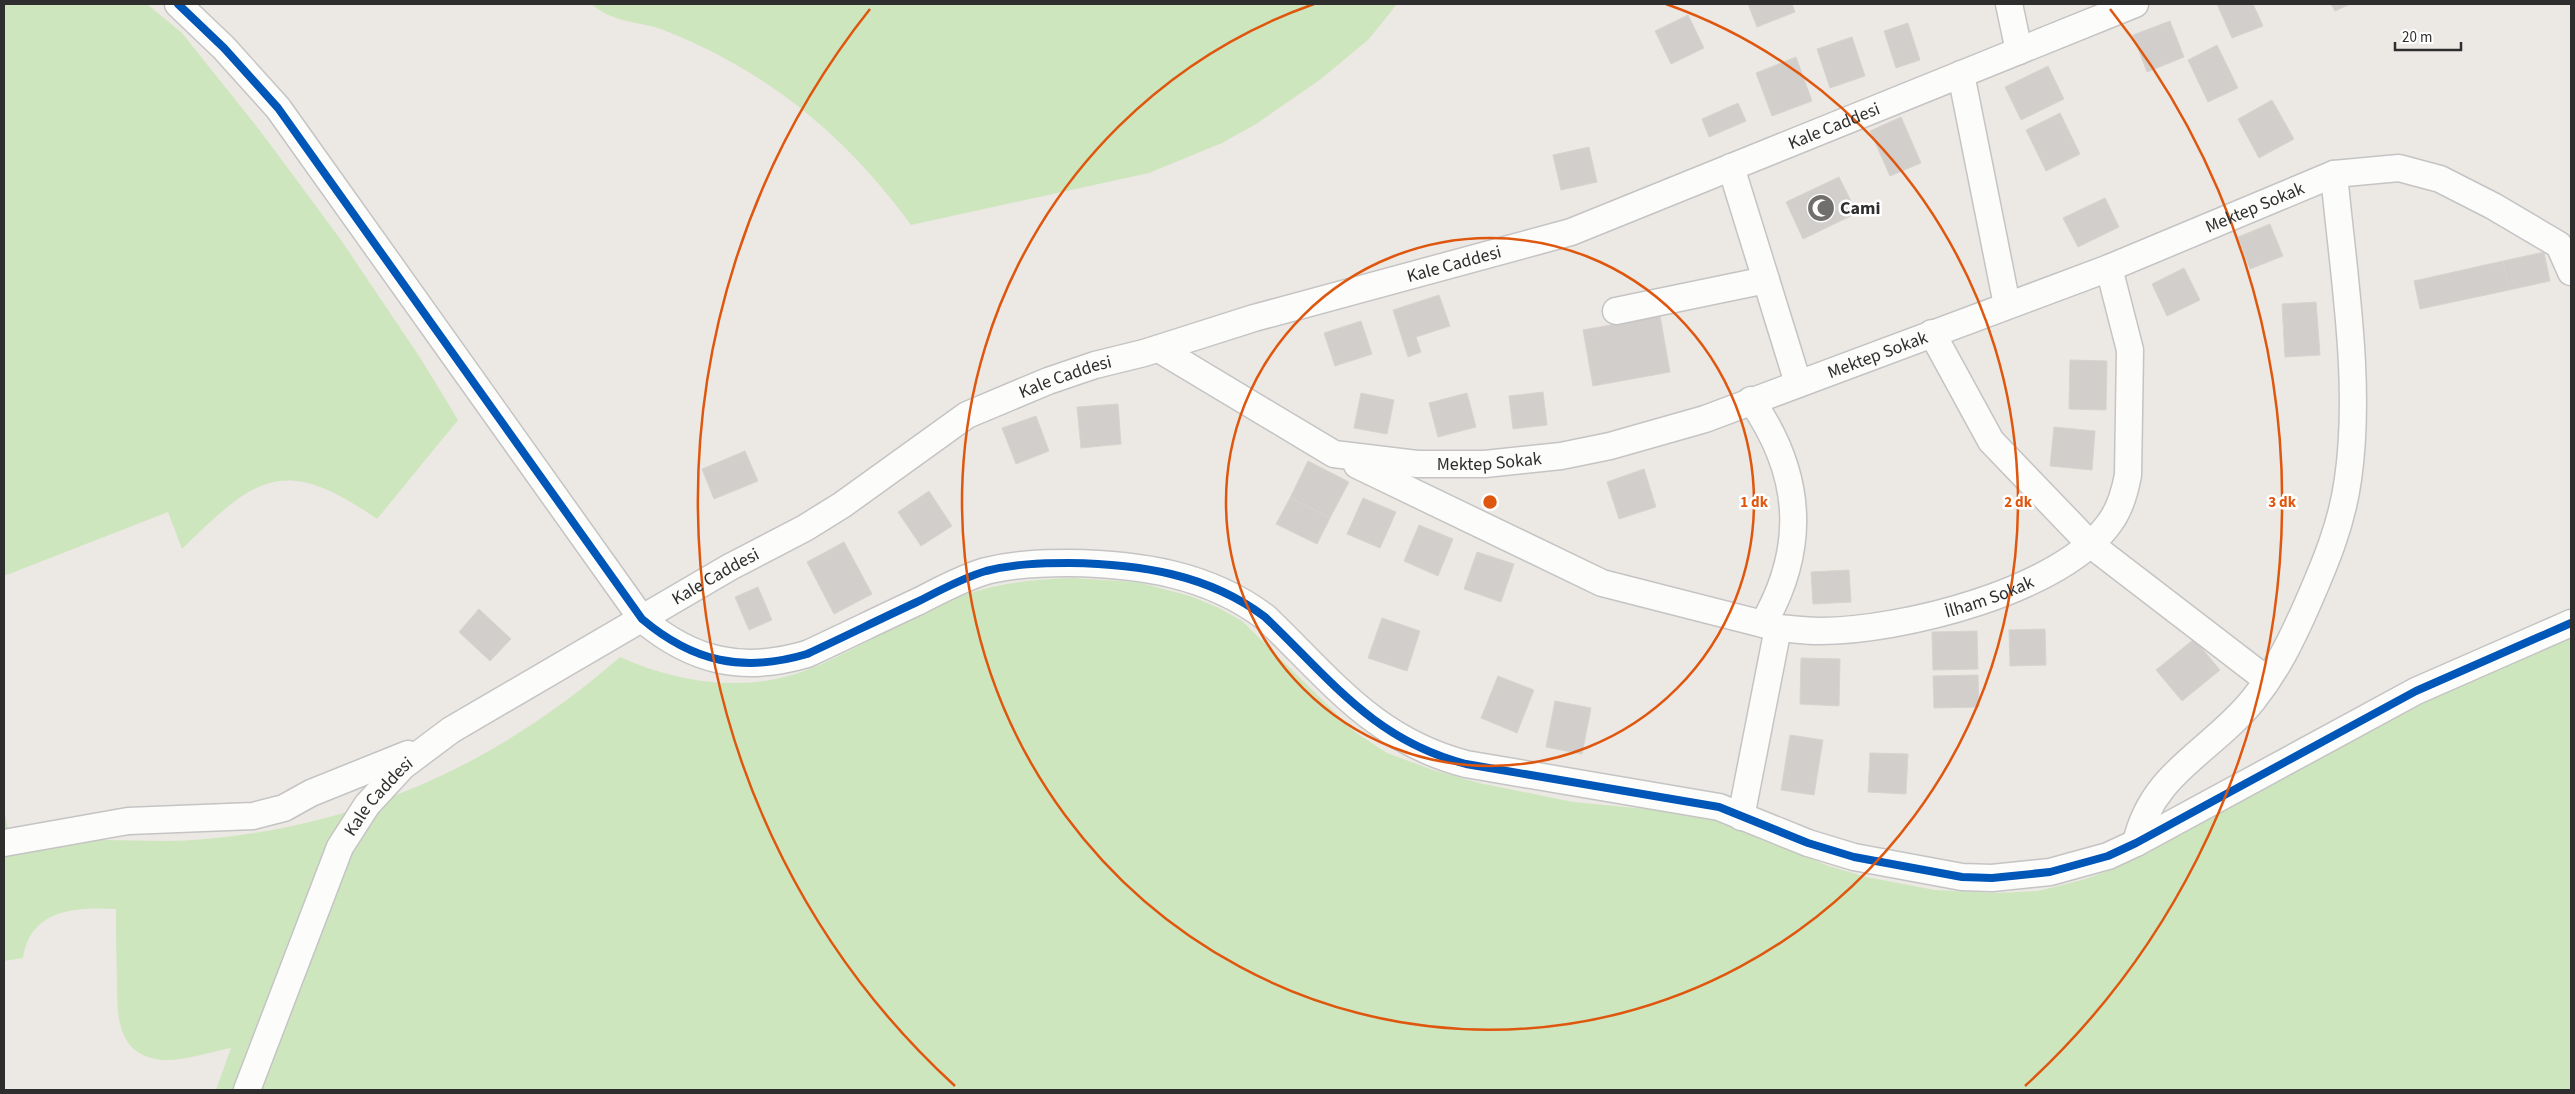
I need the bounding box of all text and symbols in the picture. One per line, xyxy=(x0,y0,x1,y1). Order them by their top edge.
scale bar xyxy=(2395,20,2461,52)
text: 20 m xyxy=(2402,27,2432,48)
street label: Kale Caddesi xyxy=(1784,96,1884,155)
street label: Mektep Sokak xyxy=(2201,175,2308,239)
mosque icon: Cami xyxy=(1806,193,1836,223)
place label: Cami xyxy=(1840,196,1880,221)
street label: Kale Caddesi xyxy=(1404,239,1504,289)
street label: Mektep Sokak xyxy=(1824,324,1931,385)
street label: Kale Caddesi xyxy=(1015,349,1114,404)
street label: Mektep Sokak xyxy=(1437,446,1543,477)
text: 1 dk xyxy=(1740,492,1769,513)
text: 2 dk xyxy=(2004,492,2033,513)
text: 3 dk xyxy=(2268,492,2297,513)
centre of rings xyxy=(1481,493,1499,511)
street label: Kale Caddesi xyxy=(667,542,763,611)
street label: İlham Sokak xyxy=(1942,569,2038,624)
street label: Kale Caddesi xyxy=(338,750,418,841)

